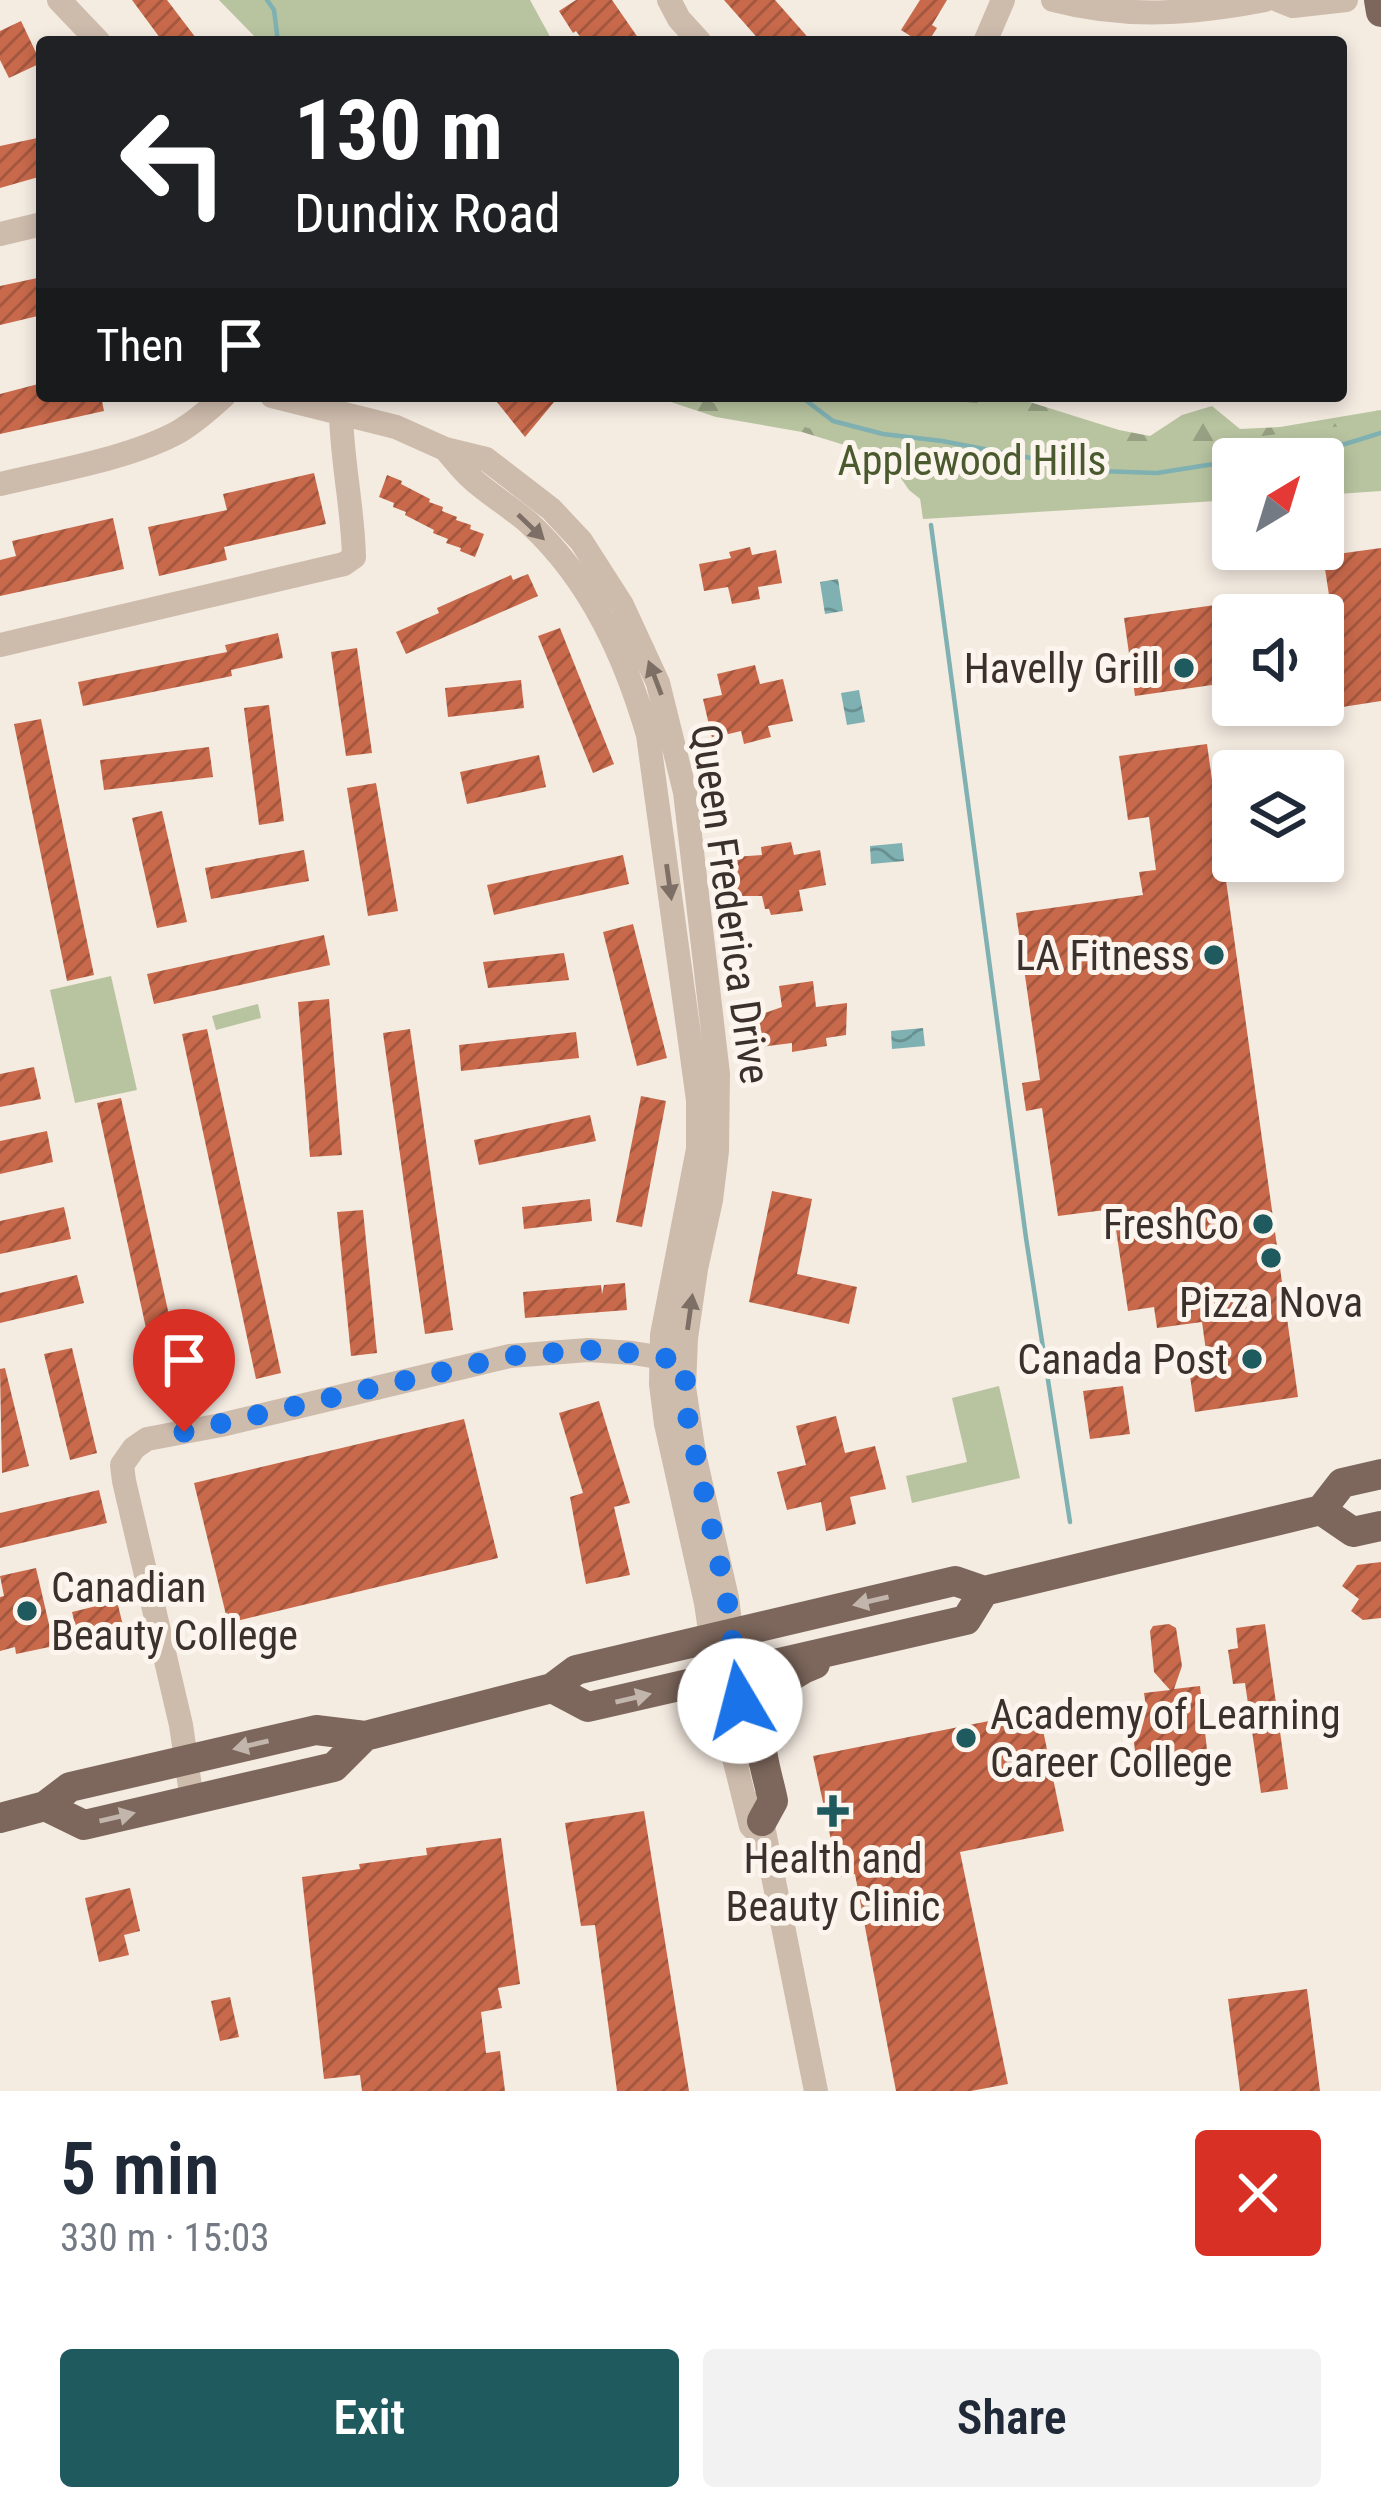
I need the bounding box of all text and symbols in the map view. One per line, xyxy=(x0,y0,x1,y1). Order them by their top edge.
text: 130 m xyxy=(294,81,503,180)
icon: left xyxy=(96,84,252,240)
text: Dundix Road xyxy=(294,182,561,245)
icon: arrive xyxy=(208,312,274,378)
text: Then xyxy=(96,319,184,372)
park label: Applewood Hills xyxy=(837,436,1107,485)
north arrow xyxy=(1212,438,1344,570)
map controls xyxy=(1212,438,1344,882)
one-way arrow xyxy=(517,512,546,540)
button: sound xyxy=(1212,594,1344,726)
place label: Havelly Grill xyxy=(964,644,1160,693)
marker: Havelly Grill xyxy=(1171,655,1197,681)
one-way arrow xyxy=(644,660,663,696)
street label: Queen Frederica Drive xyxy=(681,721,780,1087)
button: layers xyxy=(1212,750,1344,882)
one-way arrow xyxy=(660,864,679,901)
place label: LA Fitness xyxy=(1015,931,1190,980)
marker: LA Fitness xyxy=(1201,942,1227,968)
place label: FreshCo xyxy=(1103,1200,1239,1249)
marker: FreshCo xyxy=(1250,1211,1276,1237)
marker: Pizza Nova xyxy=(1258,1245,1284,1271)
place label: Pizza Nova xyxy=(1179,1278,1363,1327)
one-way arrow xyxy=(681,1292,700,1330)
pin xyxy=(133,1309,235,1432)
icon: arrive xyxy=(151,1327,217,1393)
place label: Canada Post xyxy=(1017,1335,1228,1384)
marker: Canada Post xyxy=(1239,1346,1265,1372)
place label: Canadian Beauty College xyxy=(51,1563,298,1660)
one-way arrow xyxy=(852,1592,889,1611)
marker: Canadian Beauty College xyxy=(14,1598,40,1624)
position arrow xyxy=(677,1638,803,1764)
one-way arrow xyxy=(614,1687,652,1706)
place label: Academy of Learning Career College xyxy=(990,1690,1341,1787)
marker: Academy of Learning Career College xyxy=(953,1725,979,1751)
one-way arrow xyxy=(231,1737,269,1756)
marker: Health and Beauty Clinic xyxy=(817,1795,849,1827)
one-way arrow xyxy=(98,1807,135,1826)
place label: Health and Beauty Clinic xyxy=(725,1834,941,1931)
text: 5 min xyxy=(60,2127,219,2212)
button: close xyxy=(1195,2130,1321,2256)
text: 330 m · 15:03 xyxy=(60,2215,270,2261)
button: Exit xyxy=(60,2349,679,2487)
button: Share xyxy=(703,2349,1321,2487)

